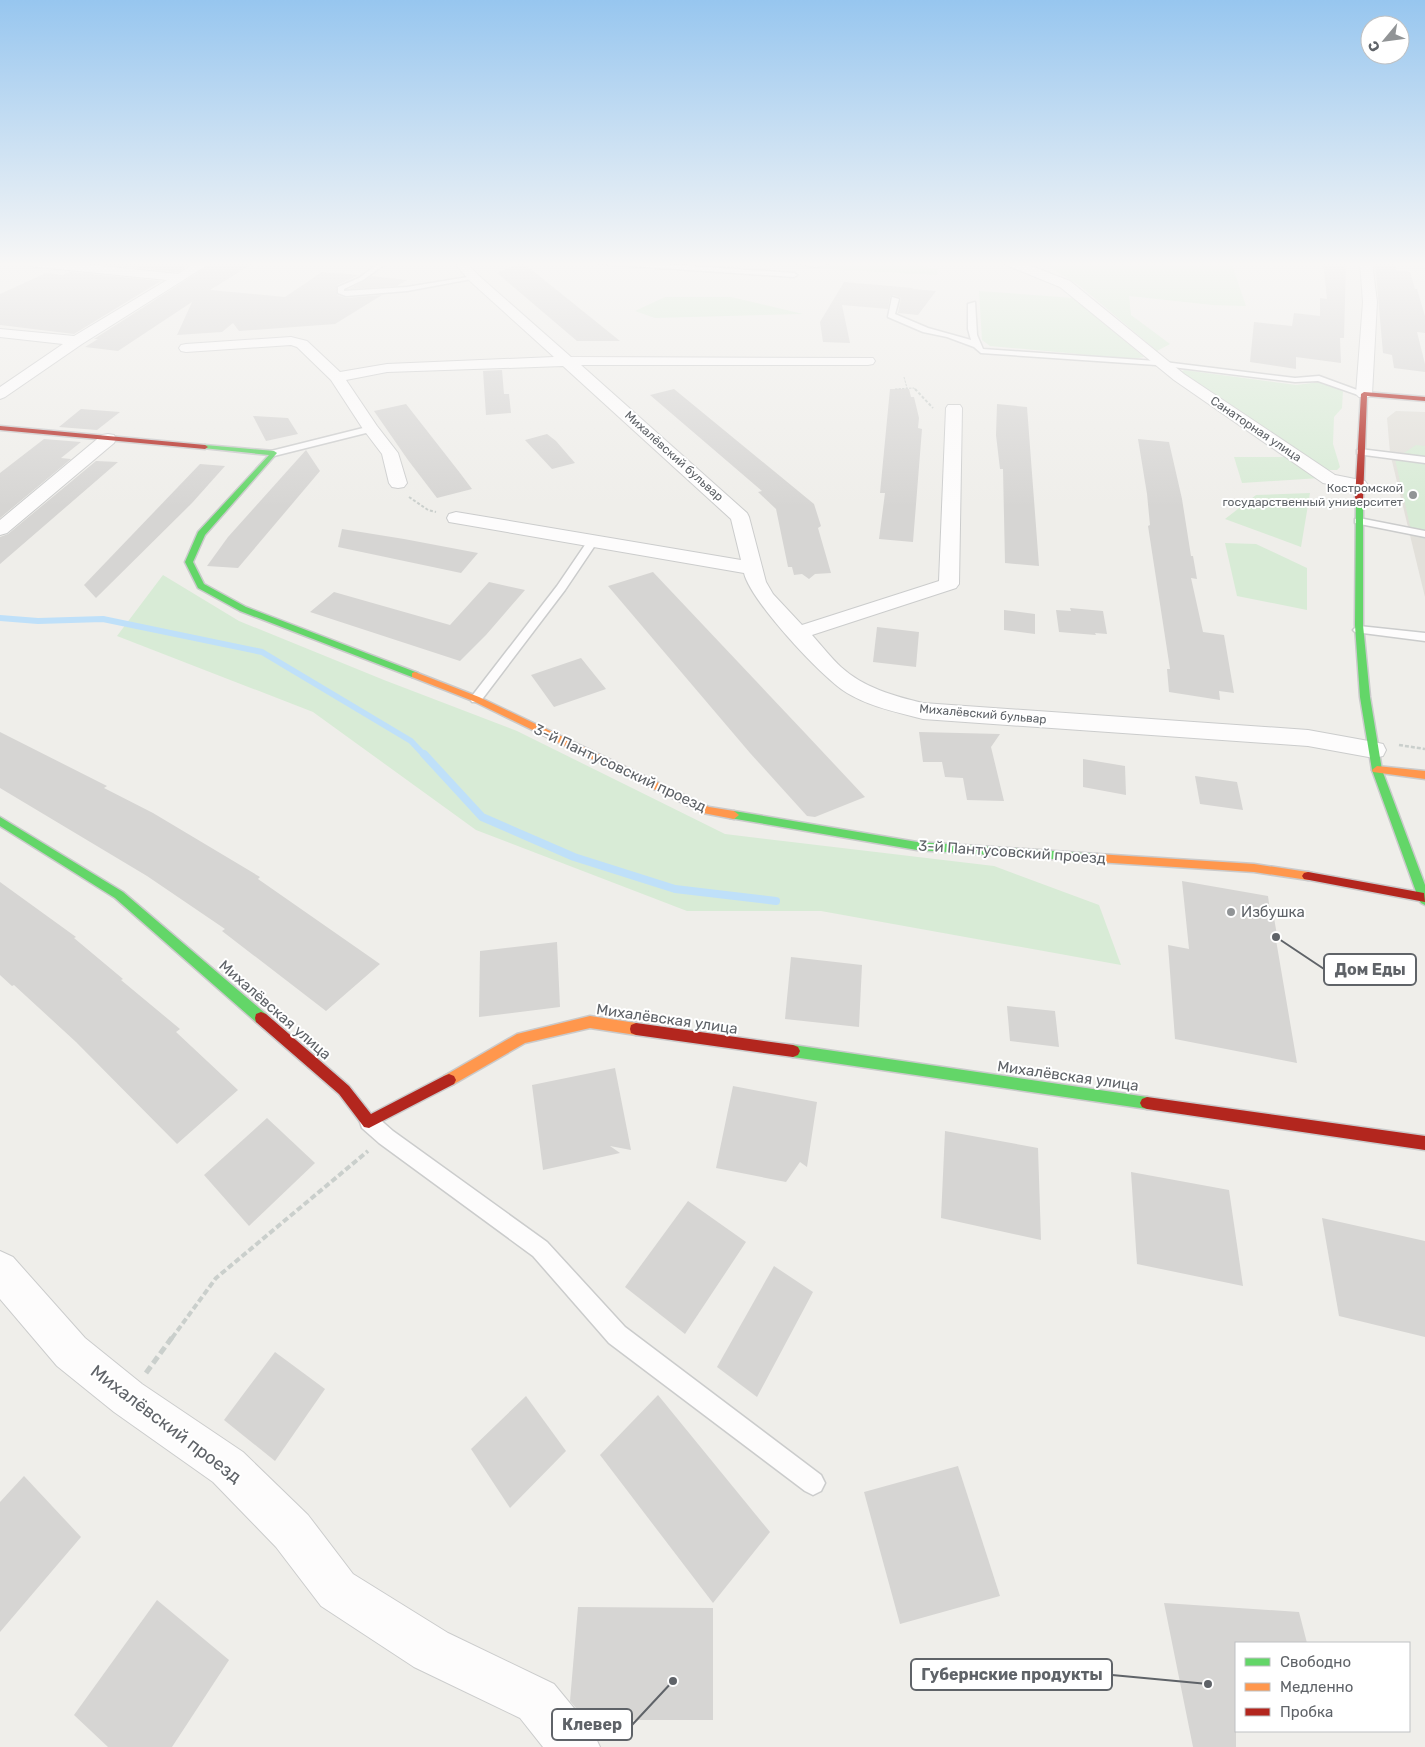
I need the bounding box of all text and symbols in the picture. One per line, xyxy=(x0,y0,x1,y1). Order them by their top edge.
north arrow xyxy=(1360,15,1410,65)
text: С xyxy=(1364,37,1384,54)
street label: Санаторная улица xyxy=(1208,393,1304,465)
street label: Михалёвский бульвар xyxy=(622,408,726,504)
place label: Костромской государственный университет xyxy=(1223,481,1403,509)
marker: Костромской государственный университет xyxy=(1407,489,1419,501)
street label: Михалёвский бульвар xyxy=(919,701,1047,727)
street label: 3-й Пантусовский проезд xyxy=(531,720,709,816)
street label: 3-й Пантусовский проезд xyxy=(918,836,1106,868)
place label: Избушка xyxy=(1241,903,1305,921)
marker: Избушка xyxy=(1225,906,1237,918)
callout: Дом Еды xyxy=(1324,954,1416,985)
street label: Михалёвская улица xyxy=(215,956,335,1064)
text: Дом Еды xyxy=(1334,960,1406,979)
street label: Михалёвская улица xyxy=(595,1000,739,1038)
street label: Михалёвская улица xyxy=(996,1057,1140,1095)
street label: Михалёвский проезд xyxy=(86,1360,246,1488)
legend xyxy=(1235,1642,1410,1732)
text: Свободно xyxy=(1280,1653,1351,1671)
callout: Губернские продукты xyxy=(911,1659,1112,1690)
text: Губернские продукты xyxy=(921,1665,1103,1684)
text: Медленно xyxy=(1280,1678,1353,1696)
text: Пробка xyxy=(1280,1703,1333,1721)
callout: Клевер xyxy=(552,1709,632,1740)
text: Клевер xyxy=(562,1715,622,1734)

